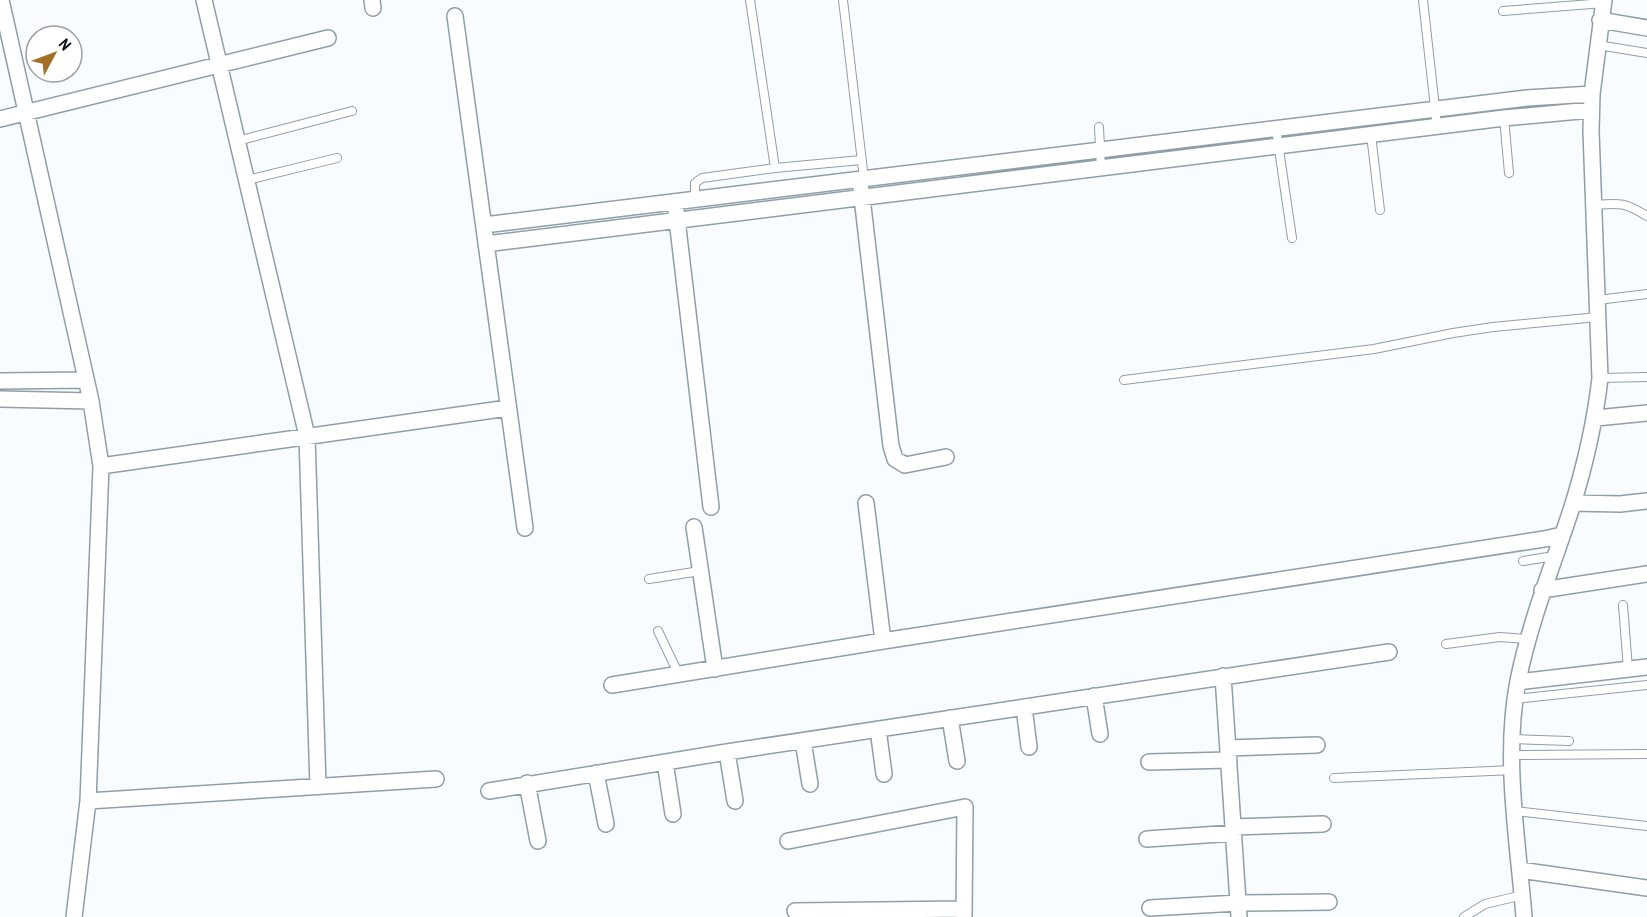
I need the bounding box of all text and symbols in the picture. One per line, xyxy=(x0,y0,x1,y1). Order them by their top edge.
north arrow xyxy=(24,24,84,84)
text: N xyxy=(54,33,77,55)

